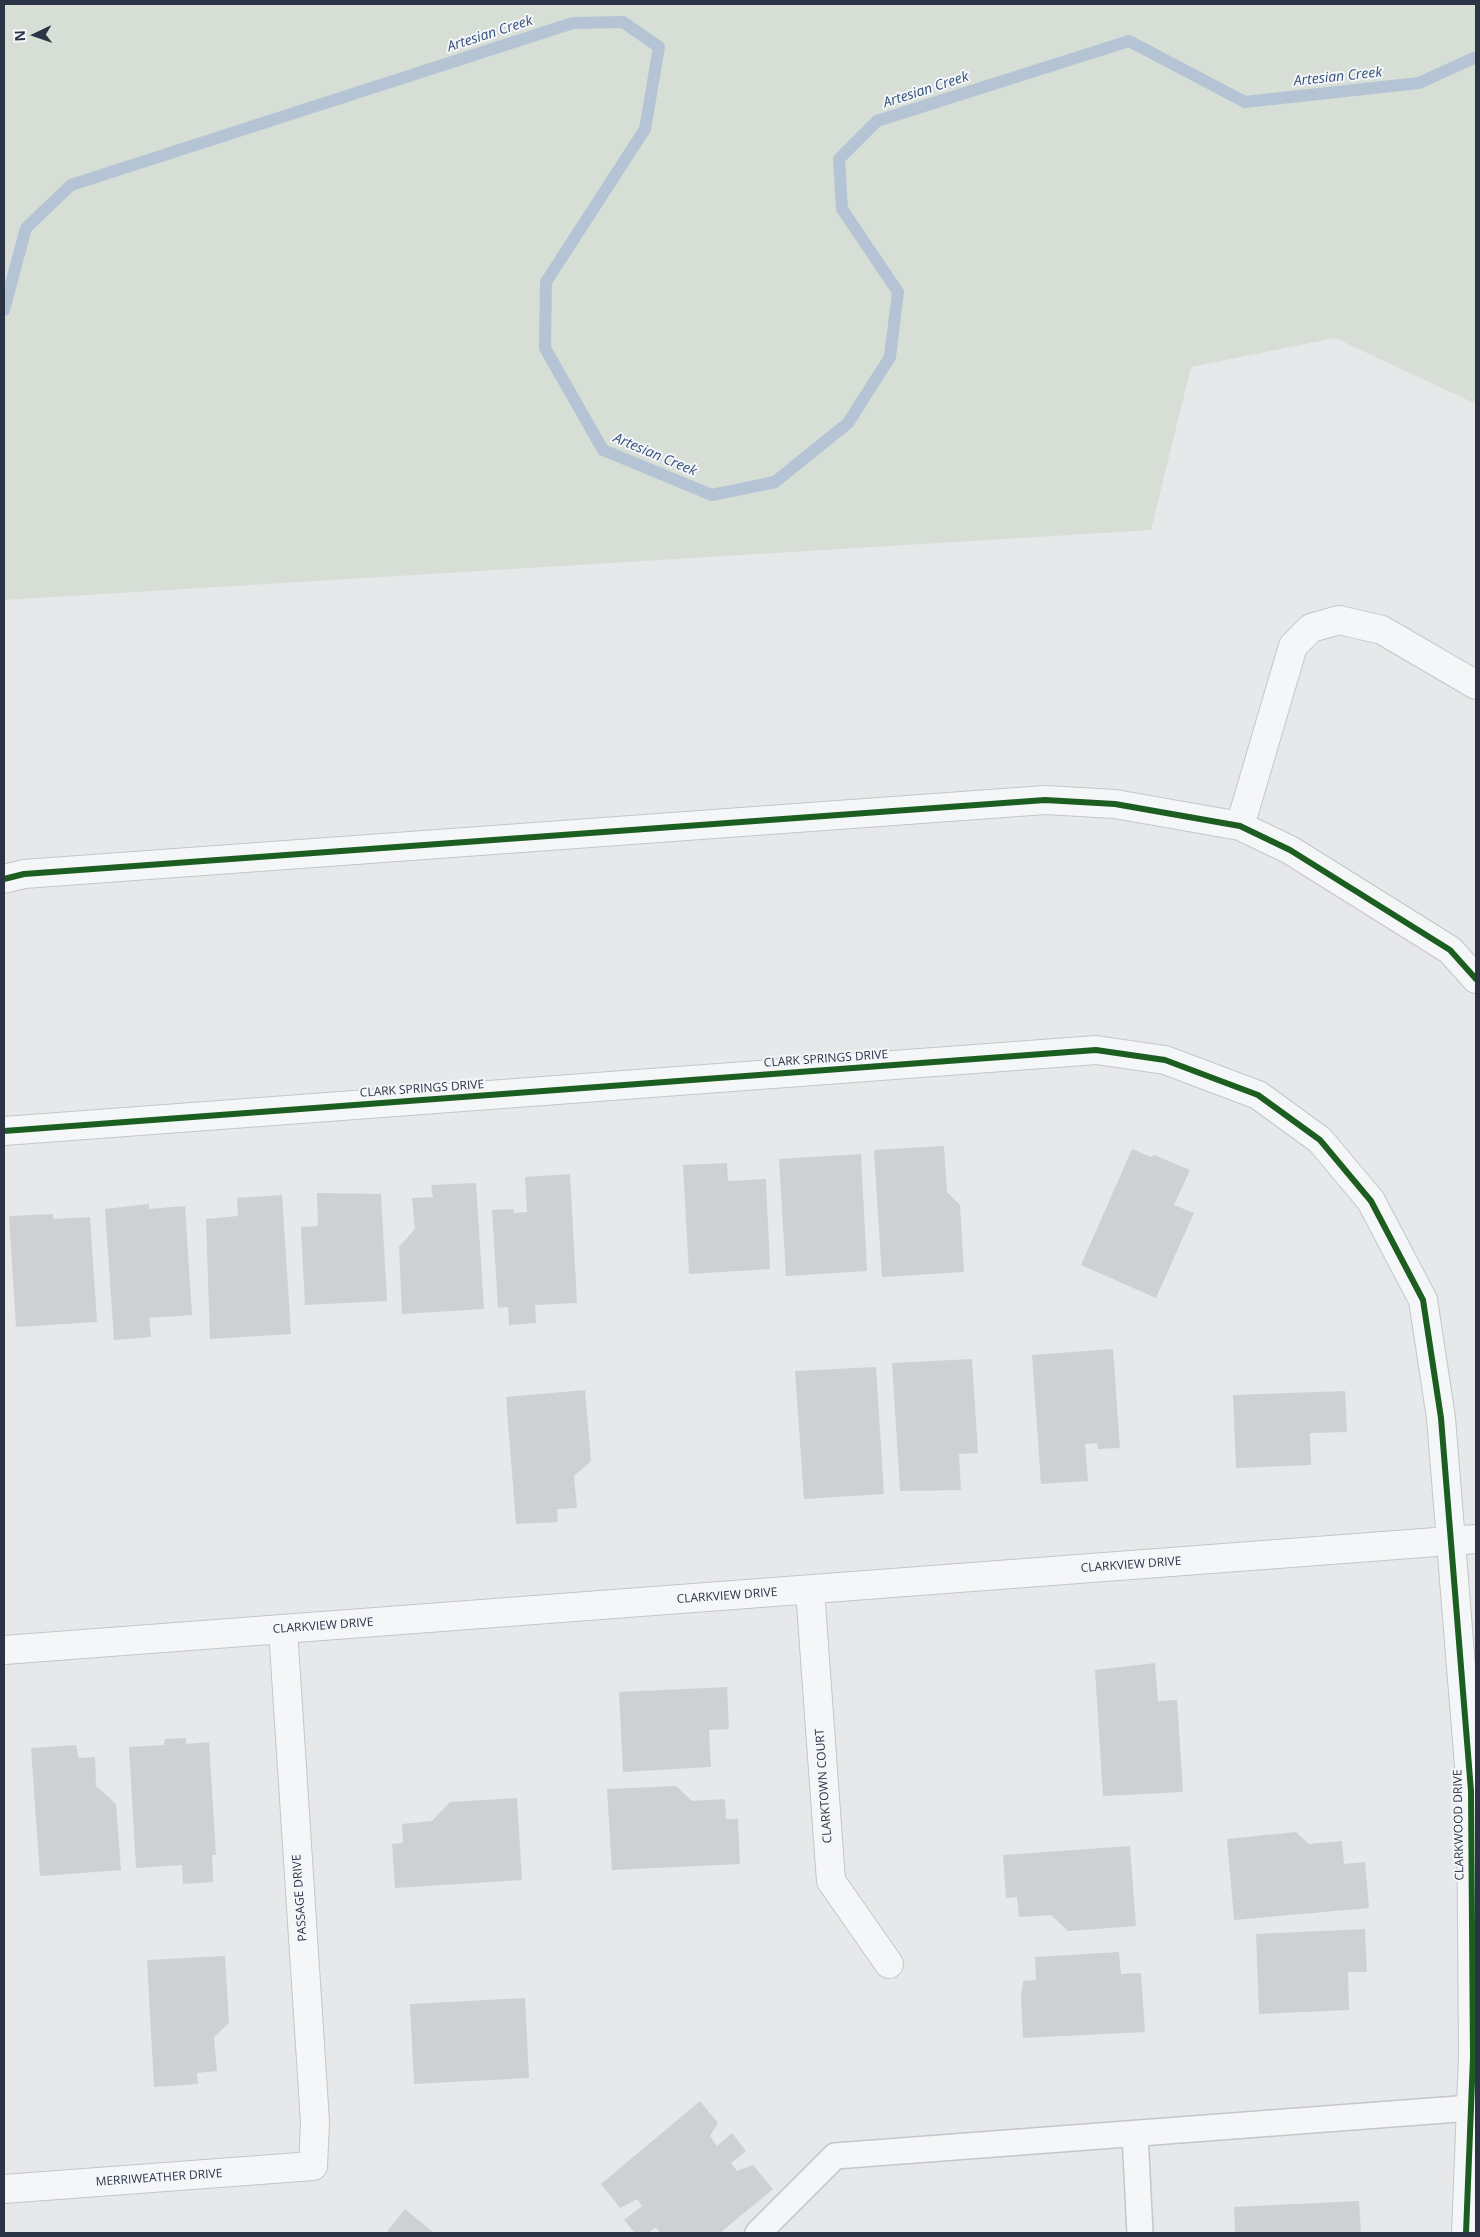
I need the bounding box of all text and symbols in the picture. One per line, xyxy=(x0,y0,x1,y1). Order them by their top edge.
north arrow xyxy=(10,10,60,60)
water label: Artesian Creek xyxy=(445,12,535,56)
text: N xyxy=(10,30,29,42)
water label: Artesian Creek xyxy=(1293,64,1383,90)
water label: Artesian Creek xyxy=(881,68,971,112)
water label: Artesian Creek xyxy=(611,430,699,480)
street label: CLARK SPRINGS DRIVE xyxy=(763,1047,889,1071)
street label: CLARK SPRINGS DRIVE xyxy=(359,1077,485,1101)
street label: CLARKVIEW DRIVE xyxy=(1080,1554,1182,1576)
street label: CLARKVIEW DRIVE xyxy=(676,1585,778,1607)
street label: CLARKVIEW DRIVE xyxy=(272,1615,374,1637)
street label: CLARKTOWN COURT xyxy=(813,1728,835,1844)
street label: CLARKWOOD DRIVE xyxy=(1451,1769,1467,1881)
street label: PASSAGE DRIVE xyxy=(290,1854,310,1942)
street label: MERRIWEATHER DRIVE xyxy=(95,2166,223,2190)

